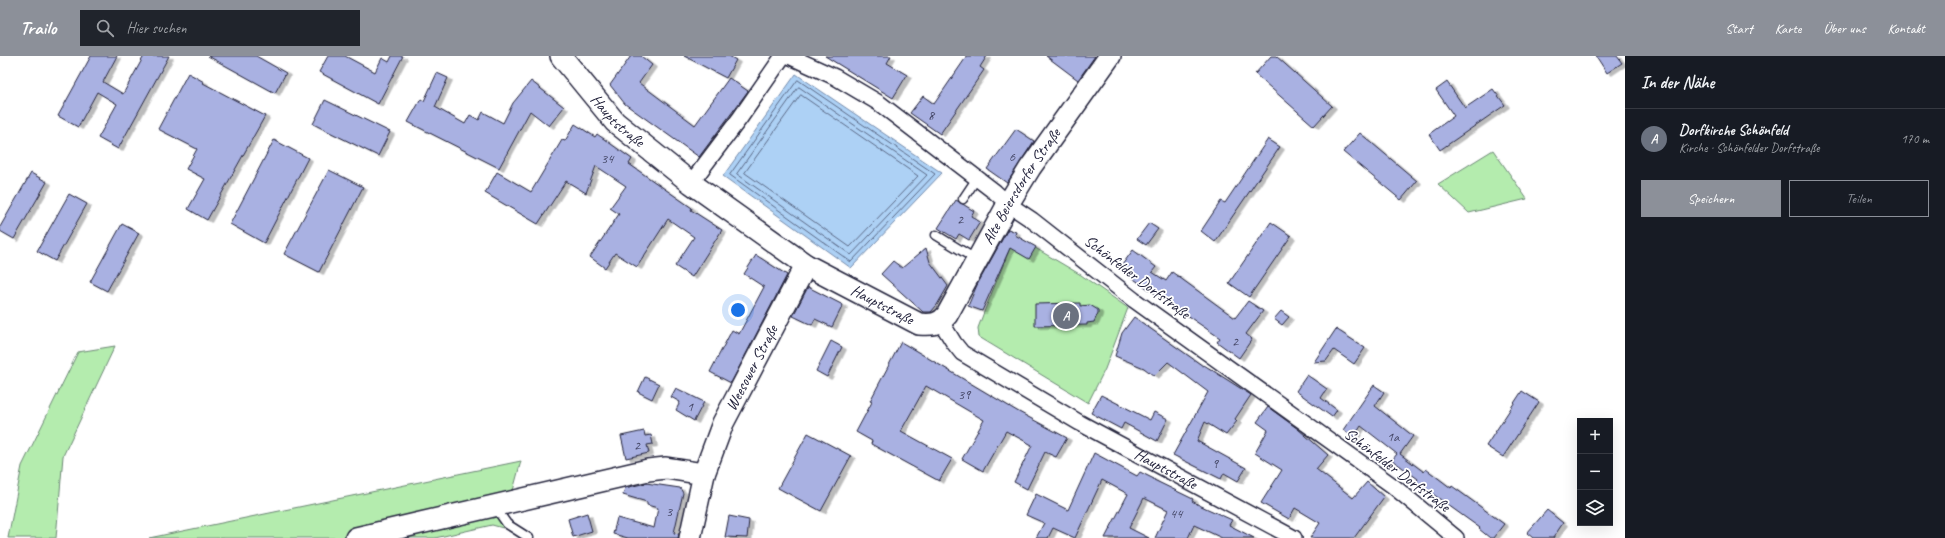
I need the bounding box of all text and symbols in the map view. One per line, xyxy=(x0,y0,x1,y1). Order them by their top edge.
search box xyxy=(80,10,360,46)
text: Trailo xyxy=(20,16,56,40)
icon: search xyxy=(94,17,116,39)
text: Hier suchen xyxy=(126,19,187,38)
text: Start xyxy=(1725,20,1753,37)
text: Karte xyxy=(1775,20,1801,37)
text: Über uns xyxy=(1823,20,1865,37)
text: Kontakt xyxy=(1887,20,1925,37)
text: In der Nähe xyxy=(1641,72,1714,93)
street label: Hauptstraße xyxy=(586,90,650,153)
house number: 8 xyxy=(928,107,936,124)
text: Dorfkirche Schönfeld xyxy=(1679,121,1788,140)
street label: Alte Beiersdorfer Straße xyxy=(978,123,1066,248)
text: A xyxy=(1651,131,1657,147)
text: 170 m xyxy=(1901,131,1929,147)
text: Kirche · Schönfelder Dorfstraße xyxy=(1679,140,1820,156)
house number: 6 xyxy=(1009,148,1016,165)
house number: 34 xyxy=(601,150,615,167)
button: Speichern xyxy=(1641,180,1781,217)
button: Teilen xyxy=(1789,180,1929,217)
house number: 2 xyxy=(957,211,965,228)
street label: Schönfelder Dorfstraße xyxy=(1080,231,1195,324)
street label: Hauptstraße xyxy=(848,280,919,330)
your location xyxy=(728,300,748,320)
pin: A xyxy=(1053,301,1079,331)
street label: Weesower Straße xyxy=(721,320,783,414)
house number: 2 xyxy=(1232,333,1240,350)
house number: 39 xyxy=(958,386,972,403)
house number: 1 xyxy=(687,398,694,415)
map controls xyxy=(1577,418,1613,526)
button: + xyxy=(1577,418,1613,454)
street label: Schönfelder Dorfstraße xyxy=(1340,424,1455,517)
house number: 1a xyxy=(1387,428,1400,445)
house number: 2 xyxy=(634,437,642,454)
street label: Hauptstraße xyxy=(1131,444,1202,495)
button: − xyxy=(1577,454,1613,490)
house number: 9 xyxy=(1212,455,1220,472)
button: layers xyxy=(1577,490,1613,526)
house number: 3 xyxy=(666,503,674,520)
house number: 44 xyxy=(1170,505,1184,522)

